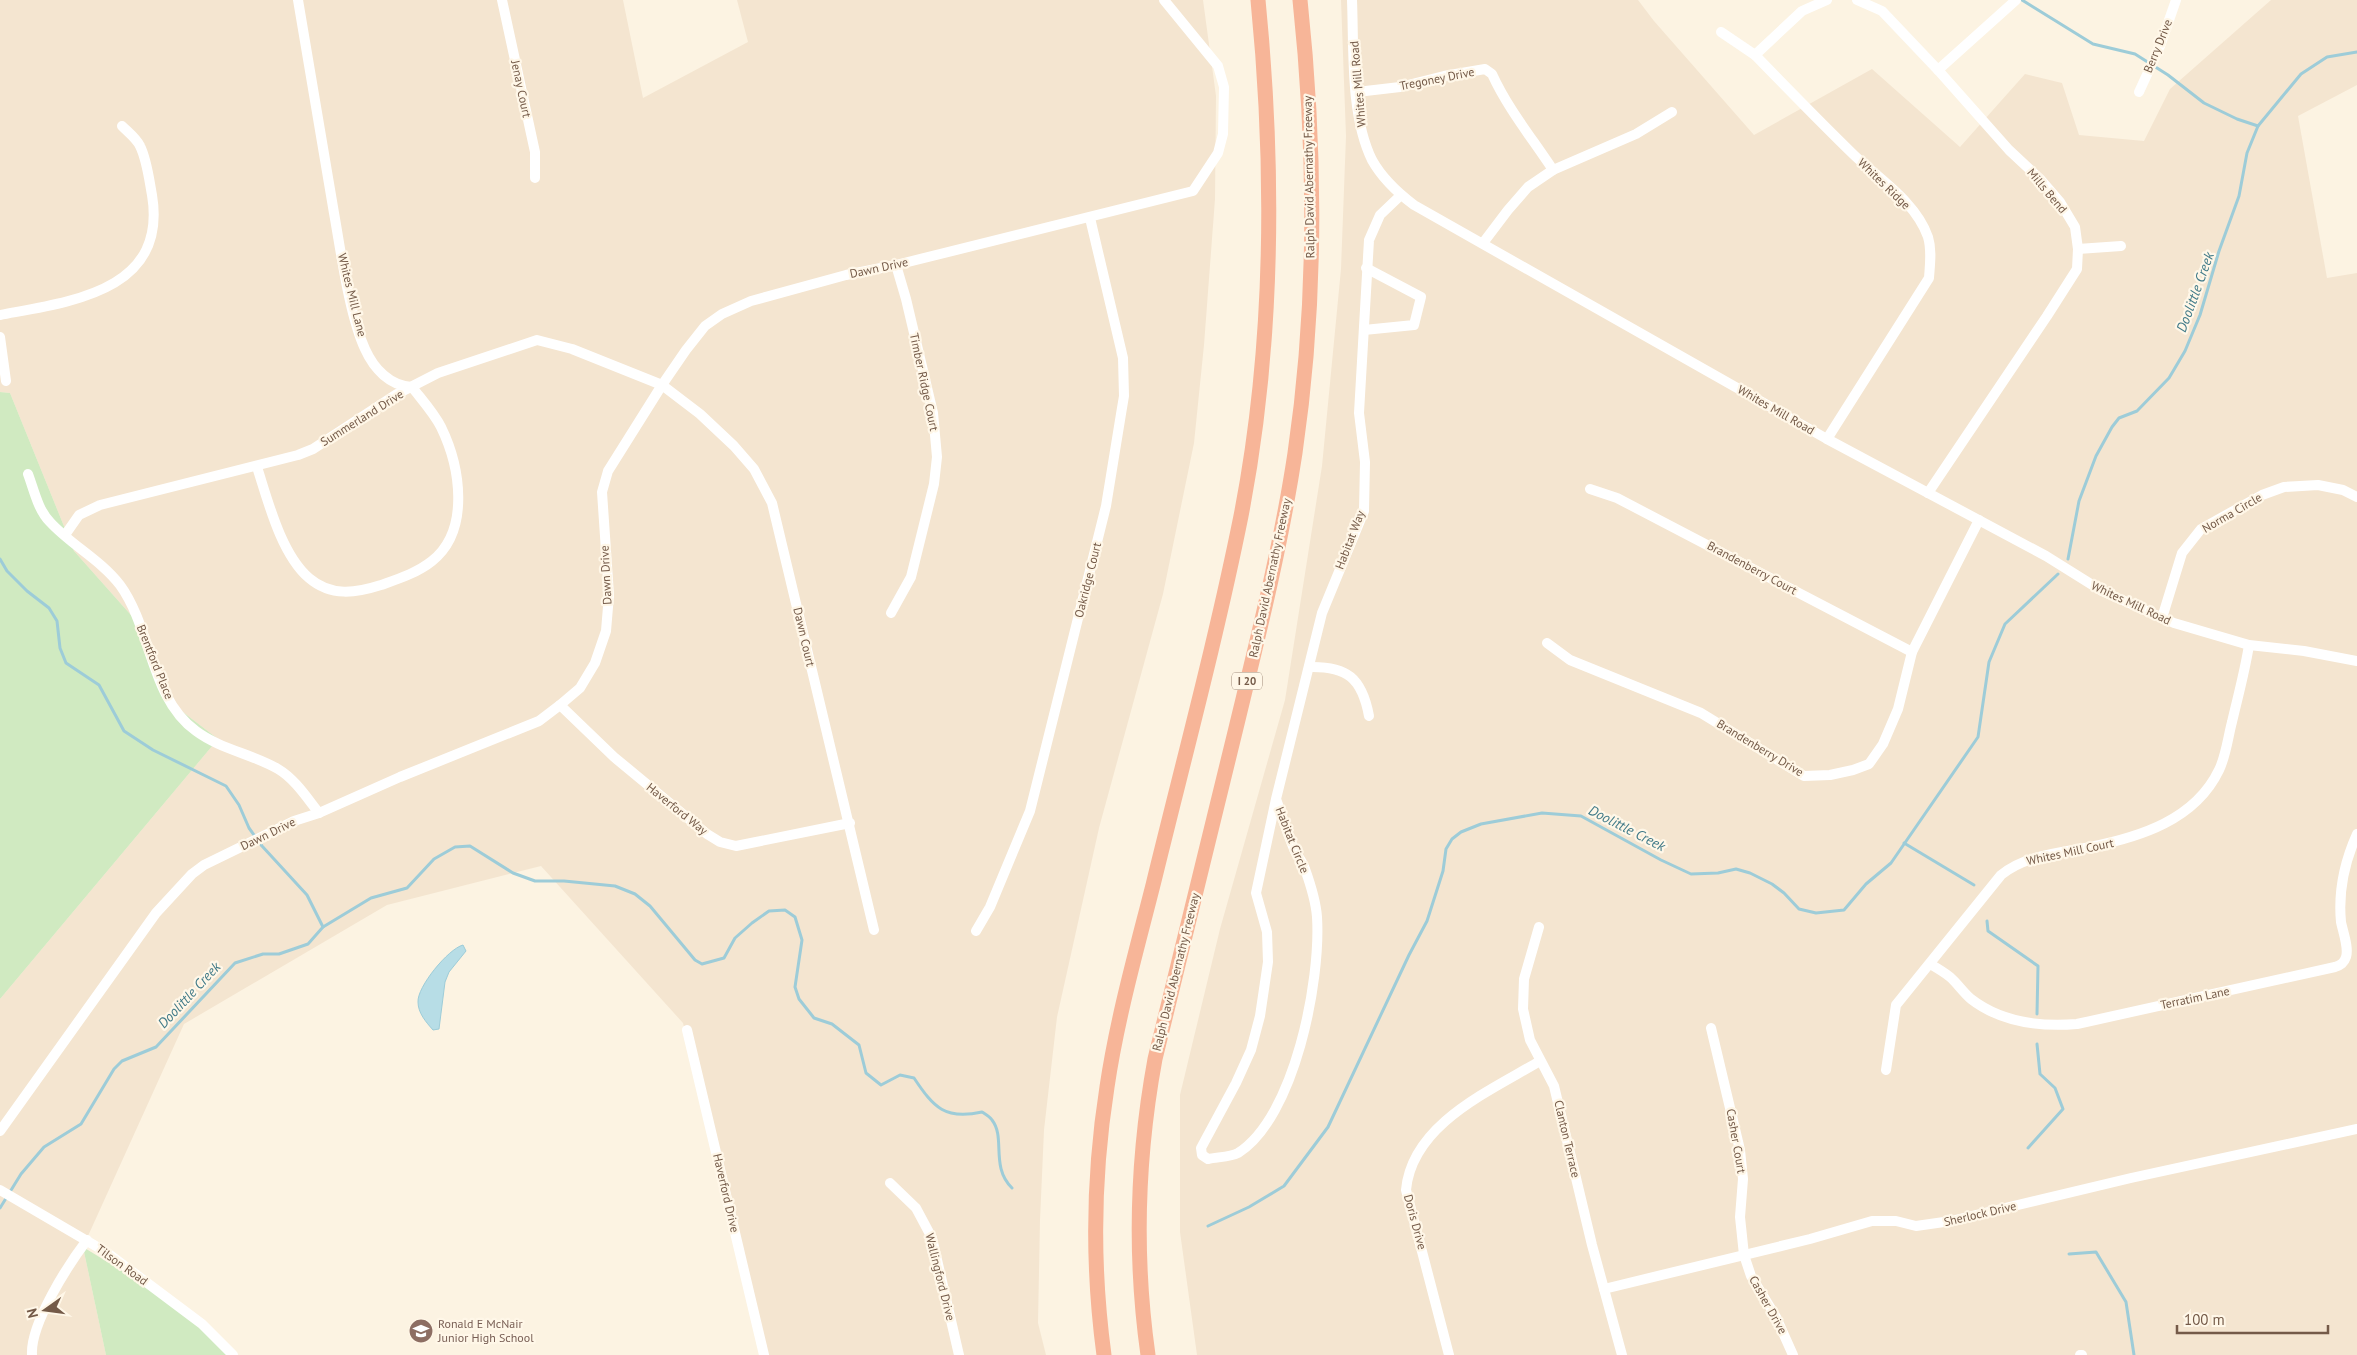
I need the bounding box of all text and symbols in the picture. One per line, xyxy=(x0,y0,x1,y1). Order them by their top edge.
street label: Berry Drive xyxy=(2140,17,2175,75)
street label: Whites Mill Road xyxy=(1346,40,1369,128)
street label: Jenay Court xyxy=(508,58,535,119)
street label: Tregoney Drive xyxy=(1398,64,1476,93)
street label: Ralph David Abernathy Freeway xyxy=(1300,95,1317,258)
street label: Whites Ridge xyxy=(1855,155,1914,212)
street label: Mills Bend xyxy=(2024,165,2071,216)
water label: Doolittle Creek xyxy=(2172,249,2218,334)
street label: Whites Mill Lane xyxy=(335,252,370,338)
street label: Dawn Drive xyxy=(848,254,909,281)
street label: Timber Ridge Court xyxy=(907,331,942,432)
street label: Whites Mill Road xyxy=(1735,381,1817,438)
street label: Summerland Drive xyxy=(317,386,406,449)
street label: Norma Circle xyxy=(2199,489,2264,536)
street label: Ralph David Abernathy Freeway xyxy=(1245,496,1294,659)
street label: Habitat Way xyxy=(1331,508,1368,571)
street label: Brandenberry Court xyxy=(1705,538,1800,598)
street label: Oakridge Court xyxy=(1071,541,1104,619)
street label: Dawn Drive xyxy=(596,545,615,605)
street label: Whites Mill Road xyxy=(2089,578,2174,628)
street label: Dawn Court xyxy=(790,606,819,668)
street label: Brentford Place xyxy=(134,622,177,701)
road number: I 20 xyxy=(1232,672,1262,689)
street label: Brandenberry Drive xyxy=(1714,716,1806,779)
street label: Haverford Way xyxy=(644,779,711,838)
water label: Doolittle Creek xyxy=(1586,801,1669,855)
street label: Habitat Circle xyxy=(1272,804,1313,875)
street label: Dawn Drive xyxy=(238,814,298,853)
street label: Whites Mill Court xyxy=(2025,835,2115,868)
street label: Ralph David Abernathy Freeway xyxy=(1149,891,1203,1053)
water label: Doolittle Creek xyxy=(154,958,225,1032)
street label: Terratim Lane xyxy=(2159,983,2231,1012)
street label: Clanton Terrace xyxy=(1551,1099,1584,1179)
street label: Casher Court xyxy=(1723,1107,1750,1174)
street label: Haverford Drive xyxy=(710,1152,743,1234)
street label: Doris Drive xyxy=(1401,1193,1430,1251)
street label: Sherlock Drive xyxy=(1942,1198,2018,1229)
street label: Wallingford Drive xyxy=(922,1232,959,1322)
street label: Tilson Road xyxy=(94,1241,151,1288)
street label: Casher Drive xyxy=(1746,1273,1791,1337)
north arrow xyxy=(20,1285,70,1335)
scale bar xyxy=(2177,1302,2328,1334)
text: N xyxy=(23,1307,42,1320)
text: 100 m xyxy=(2184,1310,2225,1329)
place label: Ronald E McNair Junior High School xyxy=(437,1316,534,1345)
school or university icon: Ronald E McNair Junior High School xyxy=(408,1318,434,1344)

